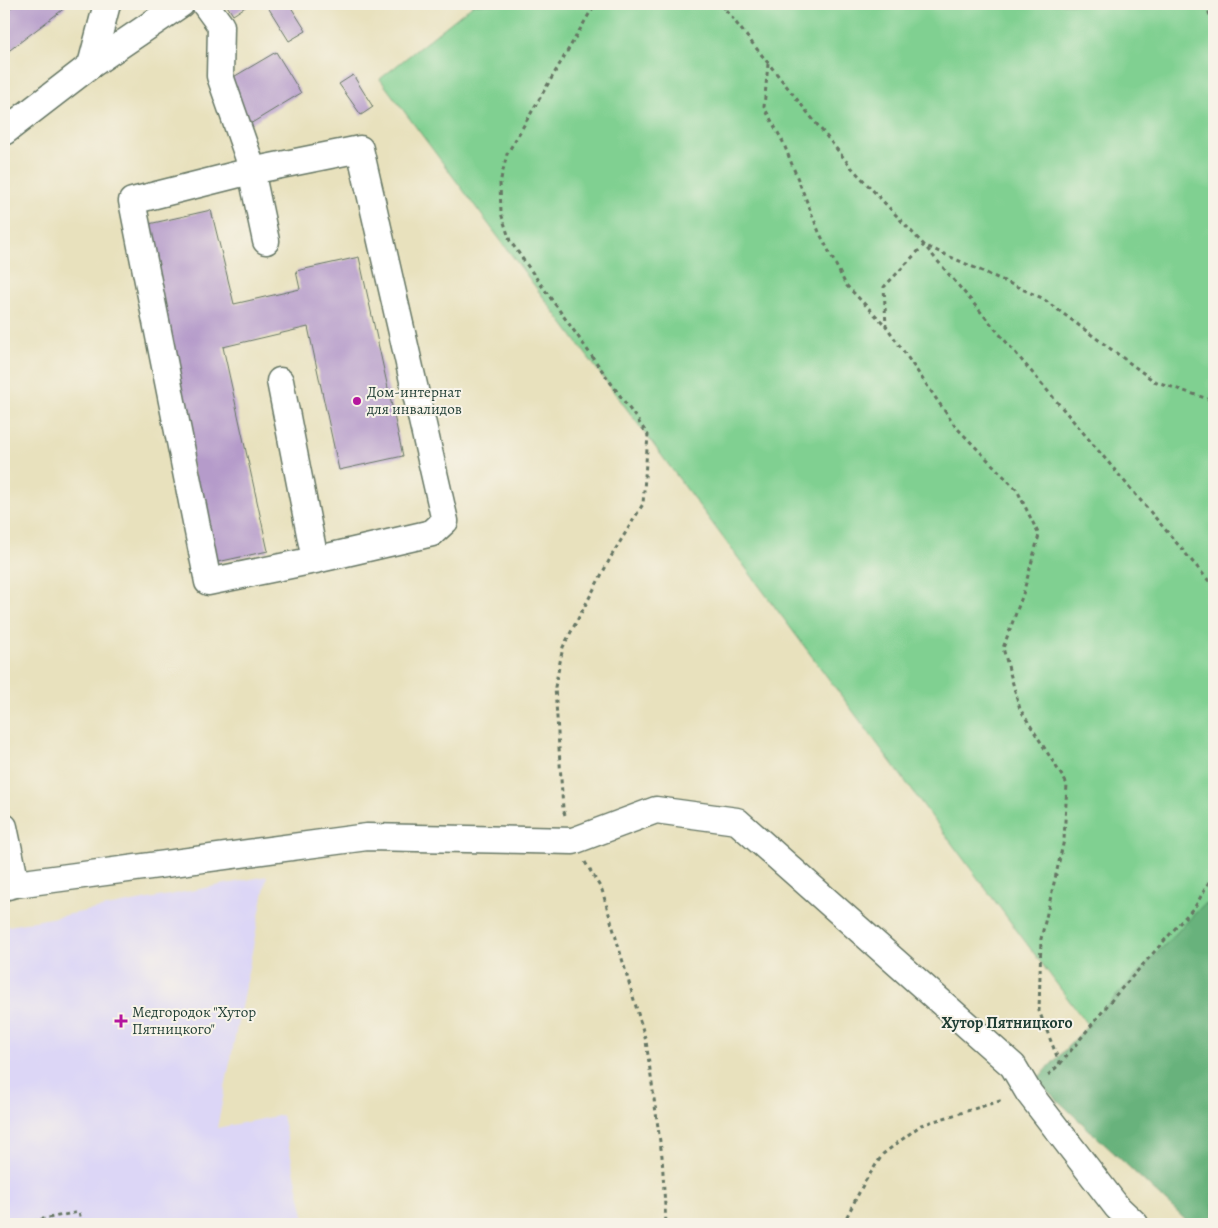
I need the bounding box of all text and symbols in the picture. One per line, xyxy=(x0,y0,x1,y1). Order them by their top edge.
place label: Дом-интернат для инвалидов xyxy=(366,382,462,419)
marker: Дом-интернат для инвалидов xyxy=(351,395,363,407)
place label: Медгородок "Хутор Пятницкого" xyxy=(132,1002,256,1039)
district label: Хутор Пятницкого xyxy=(941,1012,1073,1034)
marker: Медгородок "Хутор Пятницкого" xyxy=(114,1014,128,1028)

